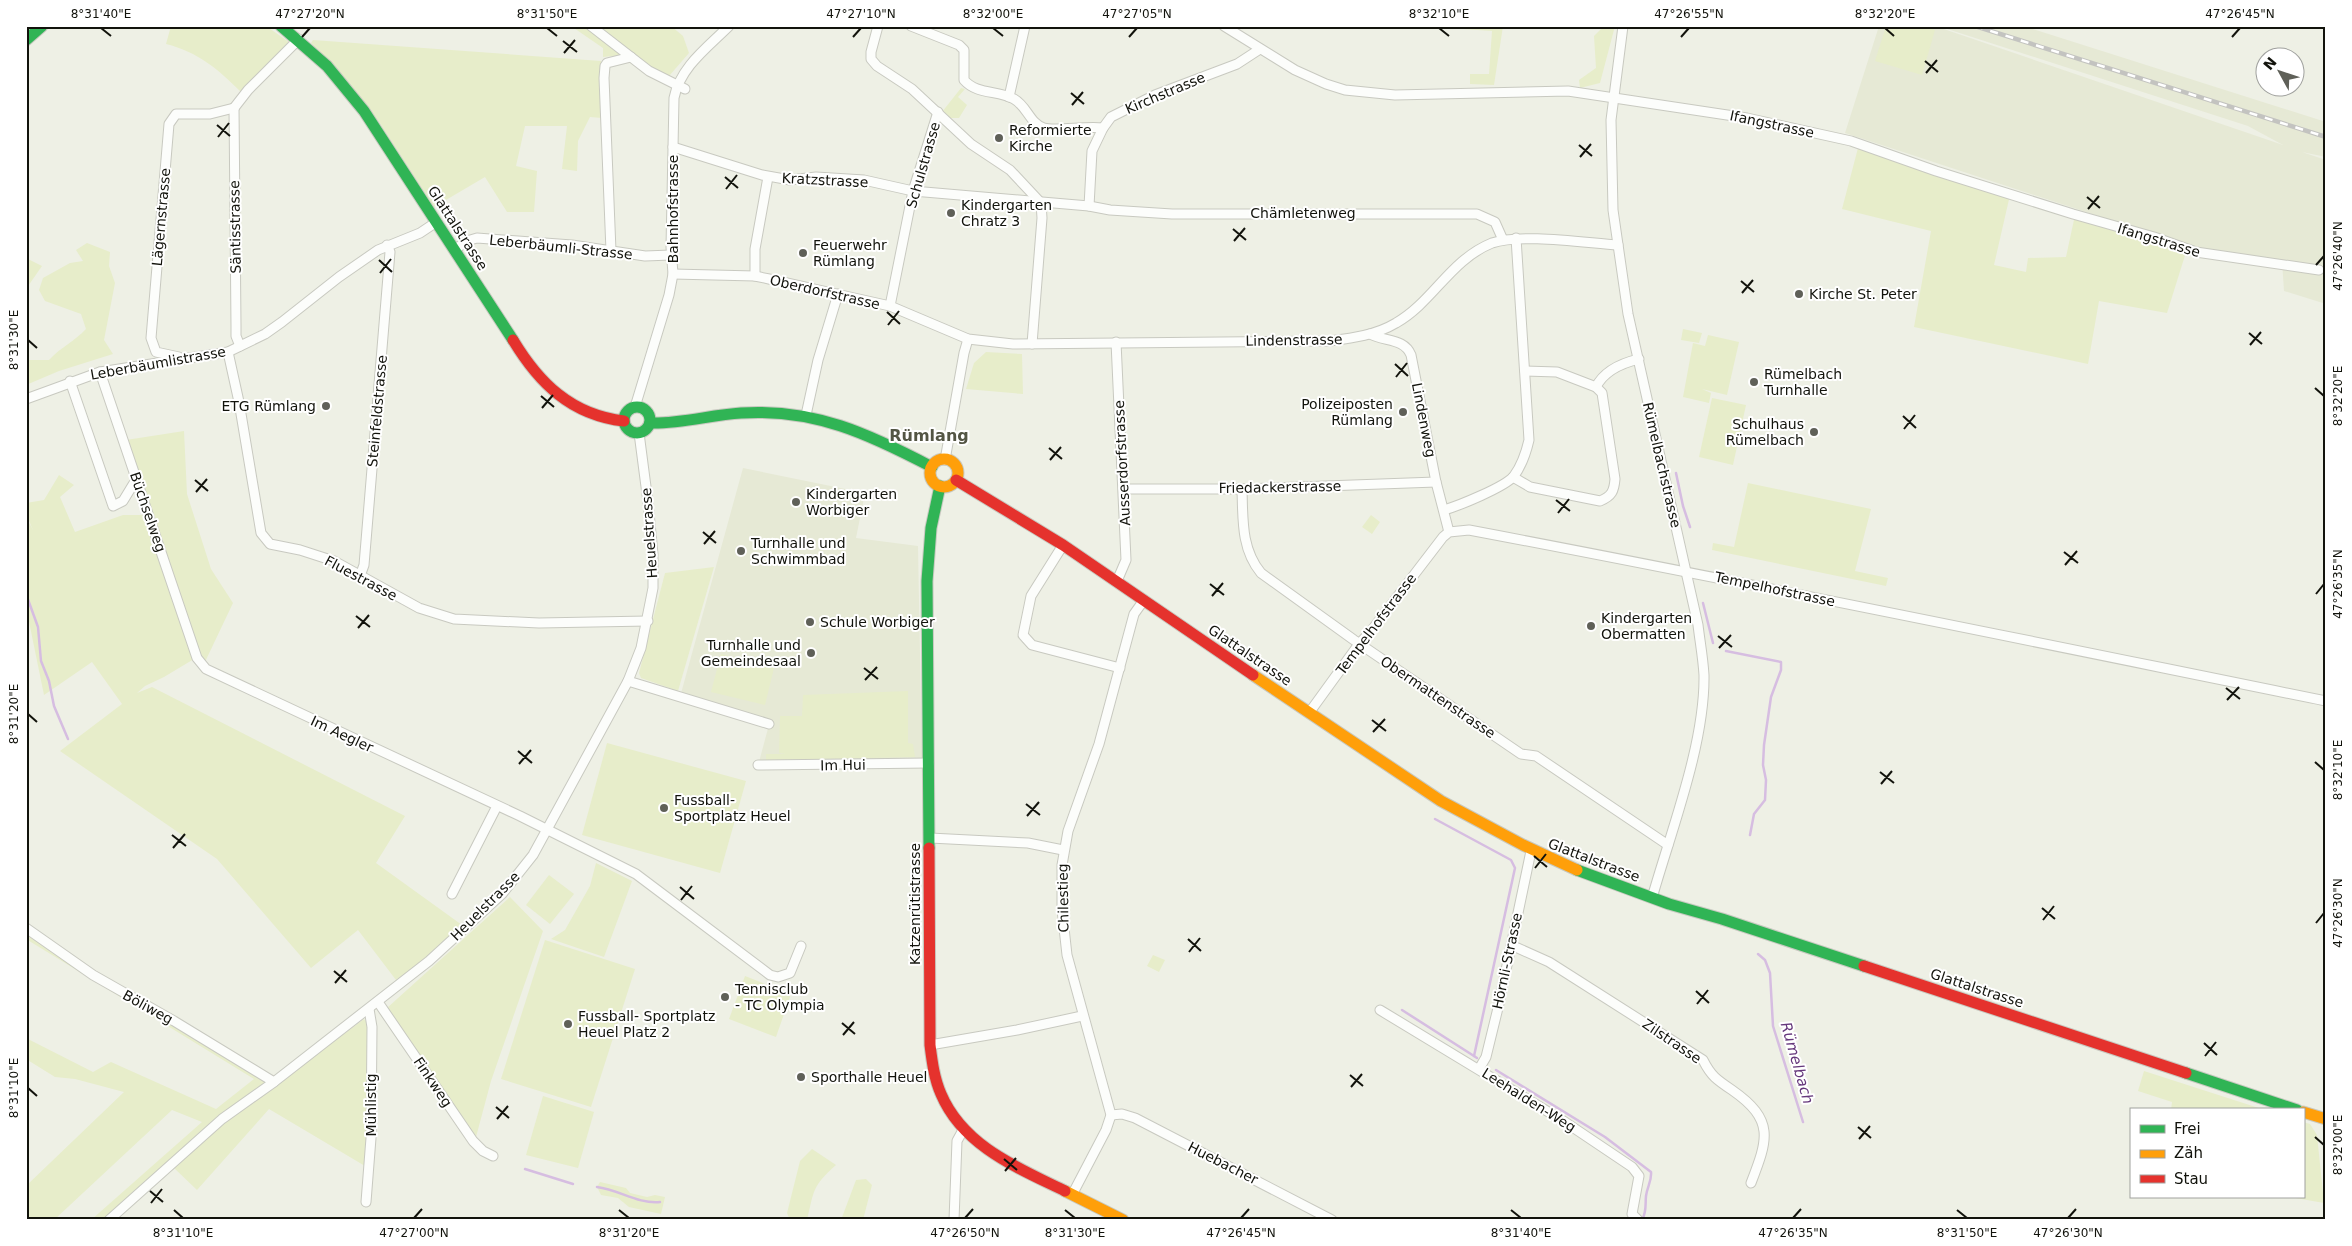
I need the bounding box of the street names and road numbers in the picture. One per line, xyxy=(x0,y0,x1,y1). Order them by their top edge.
street label: Kirchstrasse xyxy=(1123,69,1207,117)
street label: Ifangstrasse xyxy=(1728,107,1816,141)
street label: Schulstrasse xyxy=(903,120,943,210)
street label: Bahnhofstrasse xyxy=(665,155,681,263)
street label: Lägernstrasse xyxy=(149,167,173,267)
street label: Kratzstrasse xyxy=(781,170,869,190)
street label: Säntisstrasse xyxy=(226,180,244,274)
street label: Glattalstrasse xyxy=(425,183,491,273)
street label: Chämletenweg xyxy=(1250,205,1356,221)
street label: Ifangstrasse xyxy=(2116,220,2202,260)
street label: Leberbäumli-Strasse xyxy=(488,232,634,262)
street label: Oberdorfstrasse xyxy=(768,272,882,312)
street label: Lindenstrasse xyxy=(1245,331,1343,349)
street label: Leberbäumlistrasse xyxy=(89,343,227,383)
street label: Steinfeldstrasse xyxy=(364,354,390,468)
street label: Lindenweg xyxy=(1409,381,1439,459)
street label: Ausserdorfstrasse xyxy=(1111,400,1133,526)
street label: Rümelbachstrasse xyxy=(1640,401,1684,529)
street label: Büchselweg xyxy=(127,470,169,554)
street label: Friedackerstrasse xyxy=(1218,478,1342,496)
street label: Heuelstrasse xyxy=(638,487,660,579)
street label: Fluestrasse xyxy=(322,552,400,604)
street label: Tempelhofstrasse xyxy=(1712,568,1837,610)
street label: Tempelhofstrasse xyxy=(1332,570,1419,679)
street label: Glattalstrasse xyxy=(1205,621,1295,689)
street label: Obermattenstrasse xyxy=(1378,653,1498,741)
street label: Im Aegler xyxy=(308,713,376,756)
street label: Im Hui xyxy=(820,757,866,773)
street label: Glattalstrasse xyxy=(1546,835,1642,885)
street label: Katzenrütistrasse xyxy=(907,843,923,965)
street label: Chilestieg xyxy=(1054,863,1072,933)
street label: Heuelstrasse xyxy=(447,868,523,944)
street label: Hörnli-Strasse xyxy=(1489,911,1525,1011)
street label: Glattalstrasse xyxy=(1928,965,2026,1011)
street label: Böliweg xyxy=(120,987,176,1027)
street label: Zilstrasse xyxy=(1639,1015,1705,1067)
street label: Finkweg xyxy=(410,1054,456,1110)
street label: Leehalden-Weg xyxy=(1479,1065,1579,1135)
street label: Mühlistig xyxy=(363,1073,379,1137)
street label: Huebacher xyxy=(1185,1139,1261,1188)

